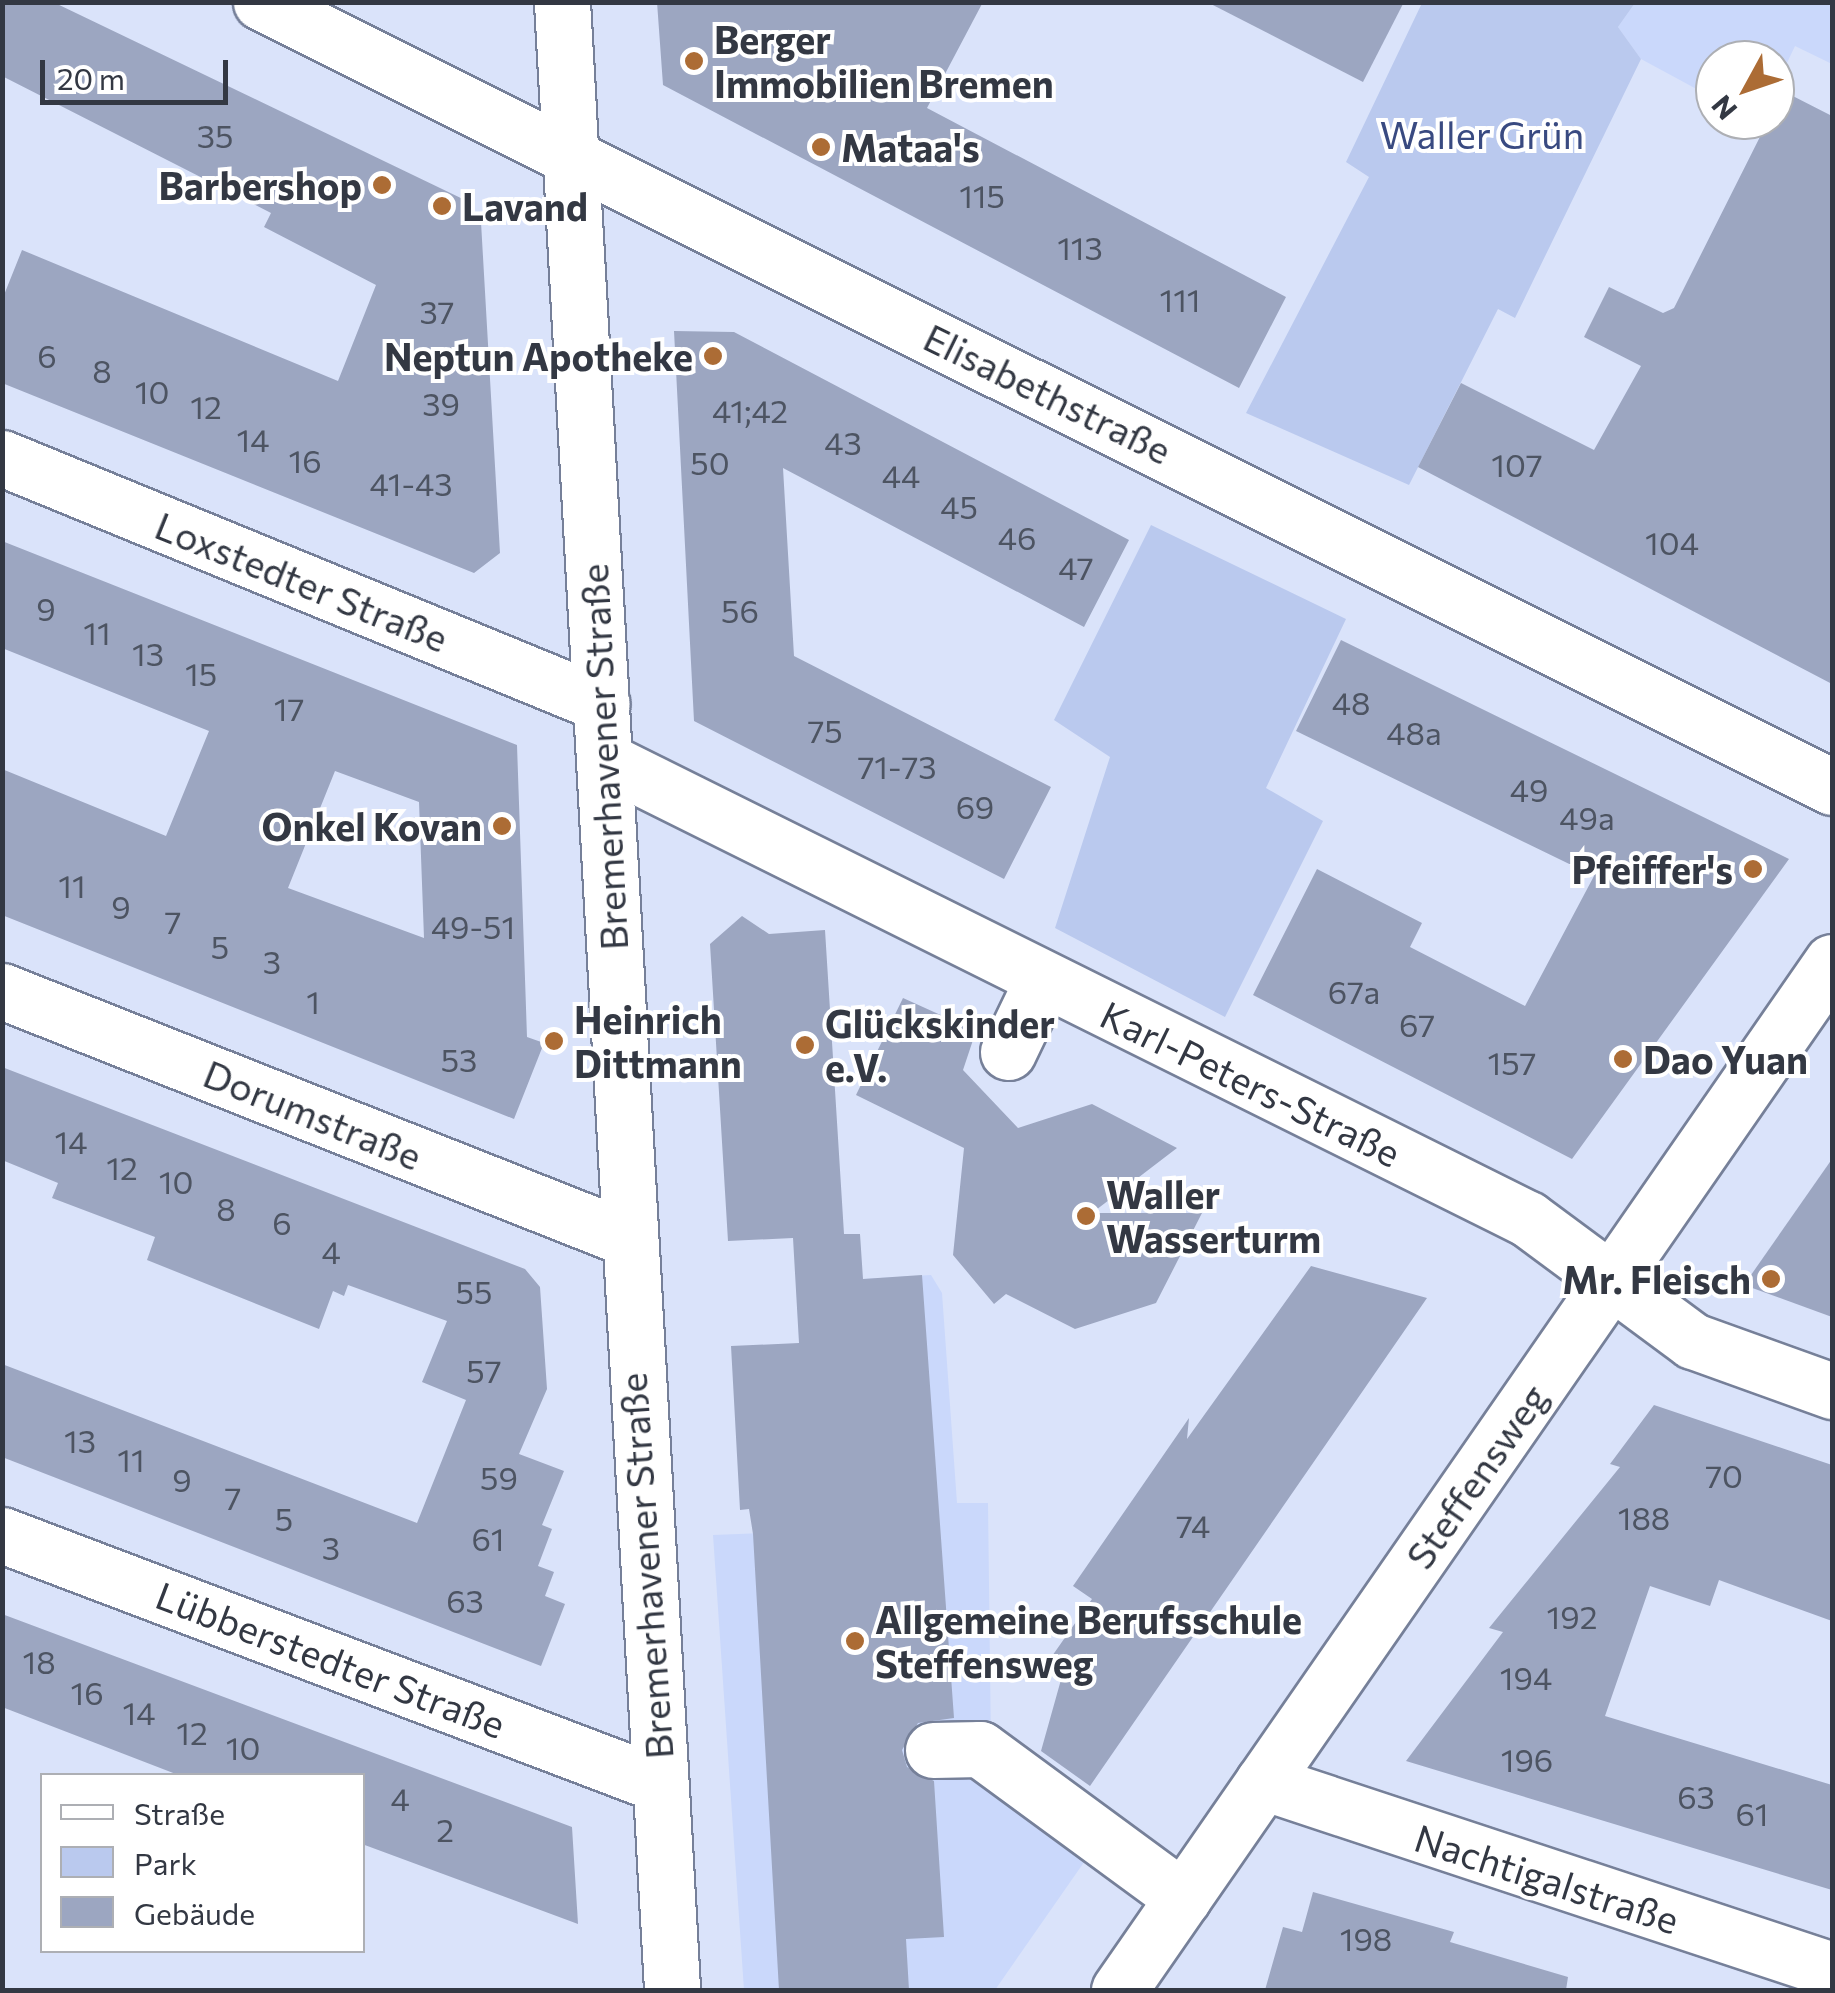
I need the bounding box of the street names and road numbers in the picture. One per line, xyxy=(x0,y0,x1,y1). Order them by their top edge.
street label: Elisabethstraße xyxy=(917,313,1179,473)
street label: Loxstedter Straße xyxy=(149,502,455,660)
street label: Bremerhavener Straße xyxy=(570,563,636,951)
street label: Karl-Peters-Straße xyxy=(1094,991,1408,1175)
street label: Dorumstraße xyxy=(197,1050,429,1178)
street label: Bremerhavener Straße xyxy=(609,1371,681,1761)
street label: Steffensweg xyxy=(1396,1375,1556,1577)
street label: Lübberstedter Straße xyxy=(150,1571,512,1747)
street label: Nachtigalstraße xyxy=(1409,1814,1685,1942)

